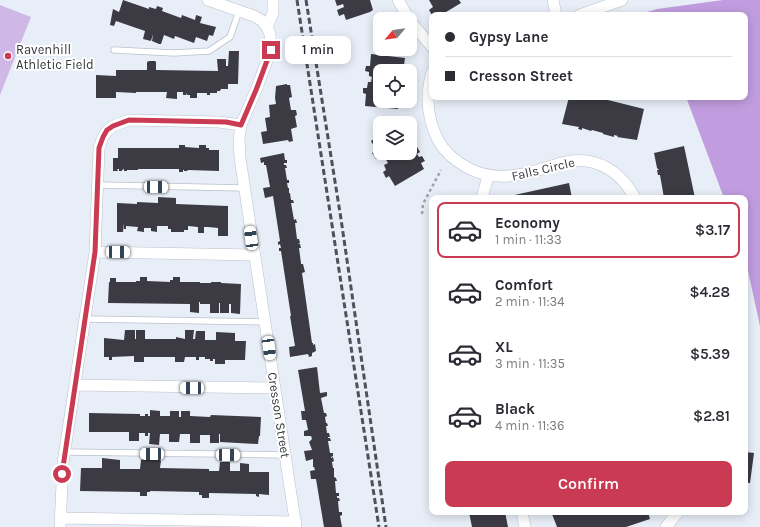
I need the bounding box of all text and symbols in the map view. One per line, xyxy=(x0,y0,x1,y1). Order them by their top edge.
north arrow xyxy=(373,12,417,56)
map controls xyxy=(373,12,417,160)
text: Gypsy Lane xyxy=(469,28,548,46)
callout: 1 min xyxy=(285,36,351,64)
route end xyxy=(262,41,280,59)
place label: Ravenhill Athletic Field xyxy=(16,42,94,72)
text: 1 min xyxy=(302,42,334,57)
marker: Ravenhill Athletic Field xyxy=(3,51,13,61)
button: locate xyxy=(373,64,417,108)
text: Cresson Street xyxy=(469,67,573,85)
button: layers xyxy=(373,116,417,160)
street label: Falls Circle xyxy=(510,154,576,184)
car xyxy=(144,181,168,193)
icon: car xyxy=(447,212,483,248)
text: Economy xyxy=(495,214,560,232)
text: $3.17 xyxy=(695,221,730,239)
car xyxy=(243,225,259,251)
text: 1 min · 11:33 xyxy=(495,232,562,247)
car xyxy=(106,246,130,258)
icon: car xyxy=(447,274,483,310)
text: Comfort xyxy=(495,276,553,294)
text: $4.28 xyxy=(690,283,730,301)
text: 2 min · 11:34 xyxy=(495,294,565,309)
car xyxy=(261,335,277,361)
icon: car xyxy=(447,336,483,372)
text: XL xyxy=(495,338,513,356)
text: $5.39 xyxy=(690,345,730,363)
text: 3 min · 11:35 xyxy=(495,356,565,371)
street label: Cresson Street xyxy=(265,371,293,459)
car xyxy=(180,382,204,394)
icon: car xyxy=(447,398,483,434)
text: Black xyxy=(495,400,535,418)
text: $2.81 xyxy=(693,407,730,425)
text: 4 min · 11:36 xyxy=(495,418,564,433)
car xyxy=(140,448,164,460)
car xyxy=(216,449,240,461)
button: Confirm xyxy=(445,461,732,507)
route start xyxy=(53,465,71,483)

